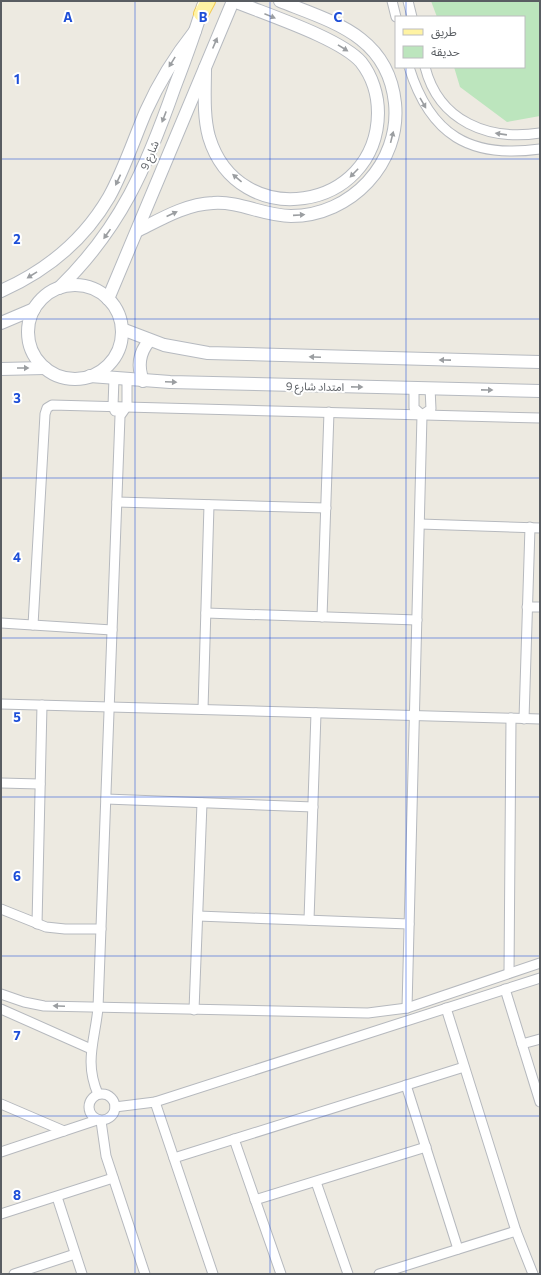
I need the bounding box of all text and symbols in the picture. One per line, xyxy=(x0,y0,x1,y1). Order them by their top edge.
text: A xyxy=(63,9,73,25)
text: B xyxy=(199,9,208,25)
text: C xyxy=(334,9,343,25)
one-way arrow xyxy=(264,13,275,19)
legend xyxy=(395,16,525,68)
text: طريق xyxy=(431,24,457,40)
one-way arrow xyxy=(212,38,218,49)
text: حديقة xyxy=(431,44,460,59)
one-way arrow xyxy=(337,45,349,52)
one-way arrow xyxy=(169,56,176,68)
text: 1 xyxy=(14,71,20,87)
one-way arrow xyxy=(420,97,427,109)
one-way arrow xyxy=(161,112,167,124)
one-way arrow xyxy=(389,131,395,144)
one-way arrow xyxy=(495,131,507,138)
street label: شارع 9 xyxy=(137,138,163,172)
one-way arrow xyxy=(349,168,359,178)
one-way arrow xyxy=(114,174,121,186)
one-way arrow xyxy=(231,174,242,183)
one-way arrow xyxy=(167,211,178,217)
one-way arrow xyxy=(293,212,305,219)
one-way arrow xyxy=(103,228,111,239)
text: 2 xyxy=(13,231,21,247)
one-way arrow xyxy=(26,272,38,279)
one-way arrow xyxy=(309,353,321,360)
one-way arrow xyxy=(438,357,451,363)
one-way arrow xyxy=(17,365,30,371)
one-way arrow xyxy=(165,379,178,385)
street label: امتداد شارع 9 xyxy=(286,379,344,395)
one-way arrow xyxy=(351,383,363,390)
one-way arrow xyxy=(481,387,494,393)
text: 3 xyxy=(13,390,21,406)
text: 4 xyxy=(13,549,21,565)
text: 5 xyxy=(13,709,21,725)
text: 6 xyxy=(13,868,21,884)
one-way arrow xyxy=(53,1003,65,1010)
text: 7 xyxy=(13,1027,21,1043)
text: 8 xyxy=(13,1187,21,1203)

